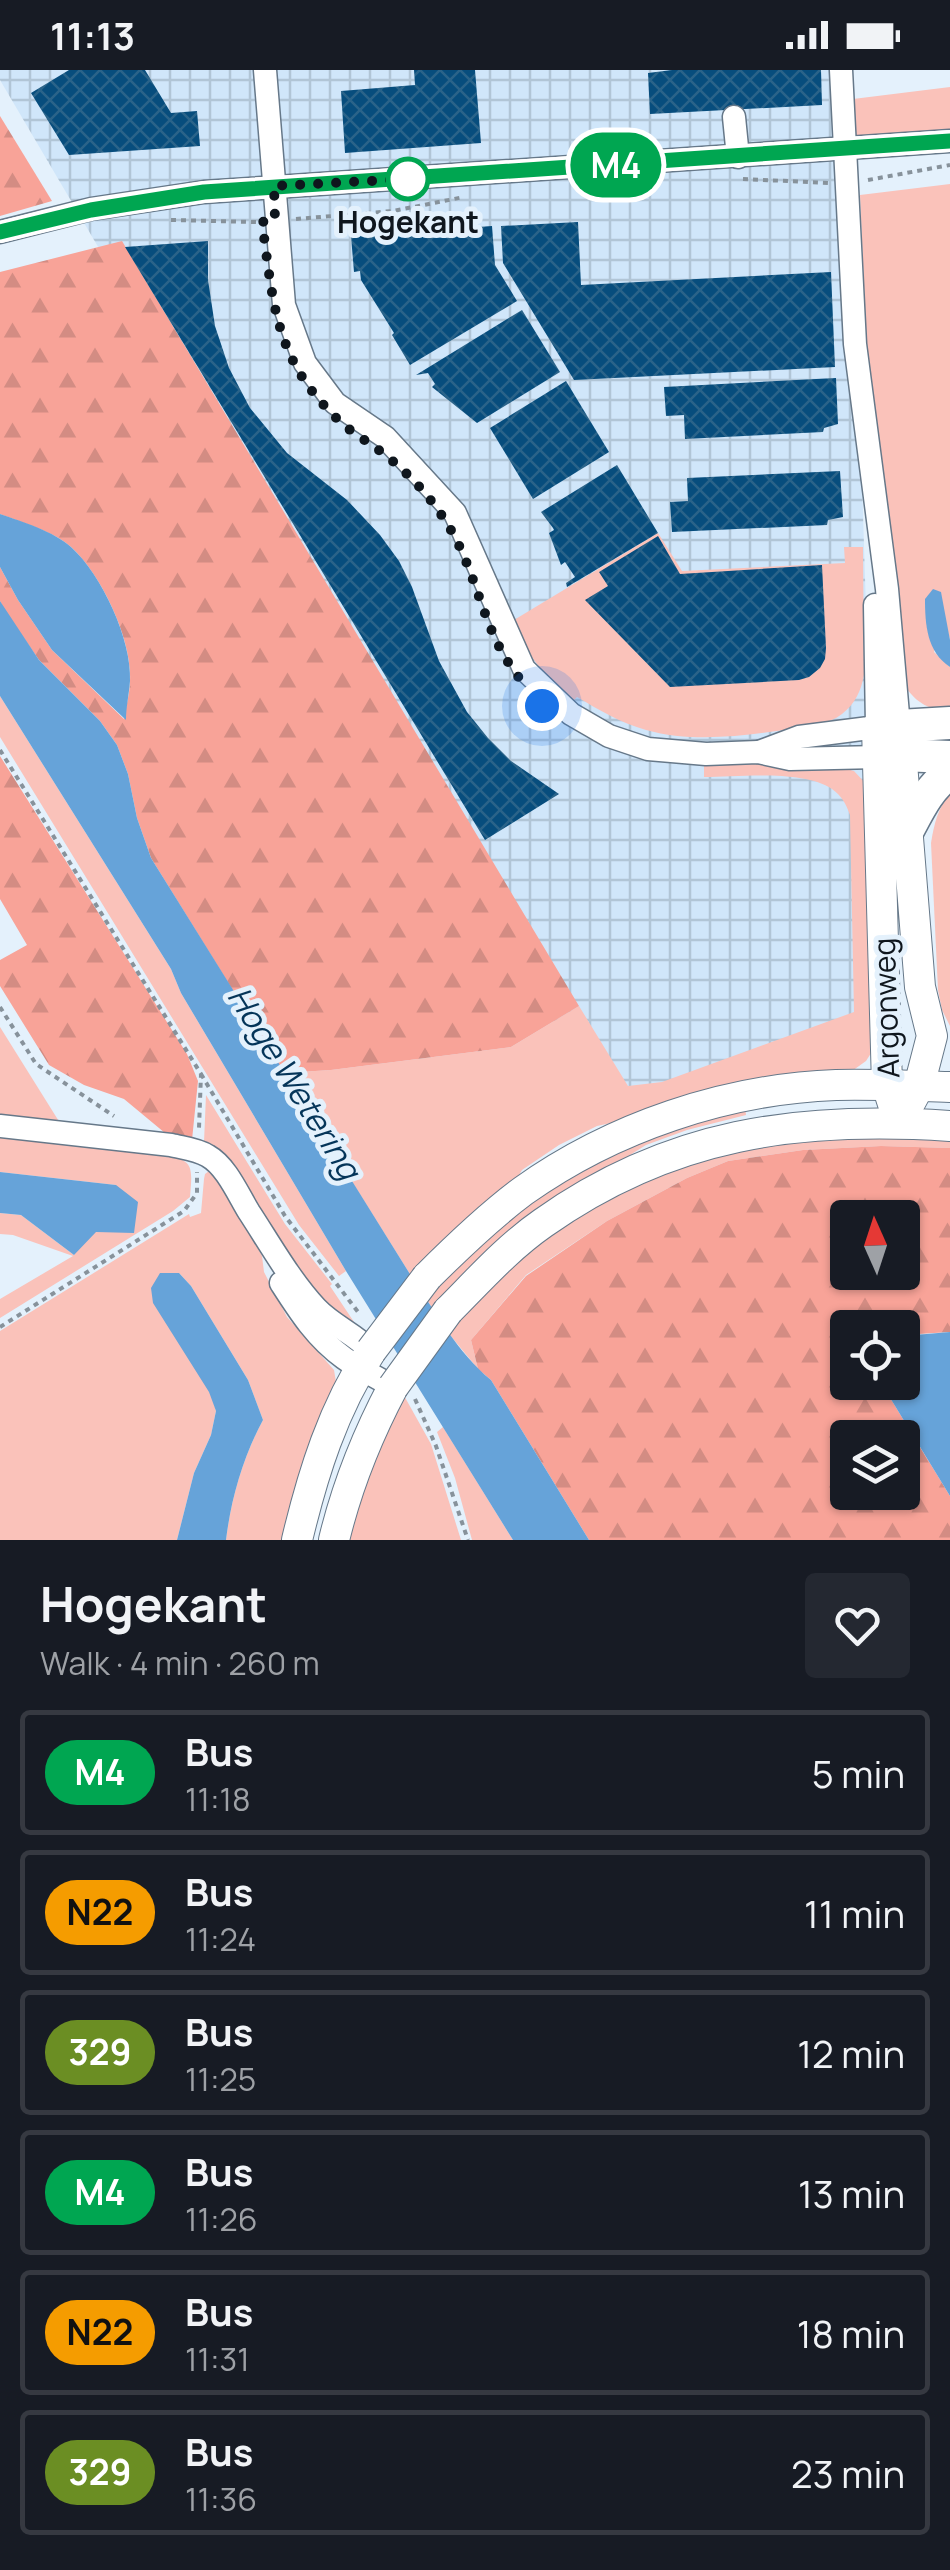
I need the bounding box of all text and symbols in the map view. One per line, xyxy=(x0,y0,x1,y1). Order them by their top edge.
text: 11:13 xyxy=(50,9,135,61)
line badge: M4 xyxy=(571,132,661,198)
text: M4 xyxy=(590,141,642,189)
marker: Hogekant xyxy=(387,158,429,200)
place label: Hogekant xyxy=(337,201,479,242)
your location xyxy=(517,681,567,731)
street label: Argonweg xyxy=(863,937,908,1079)
water label: Hoge Wetering xyxy=(218,978,373,1190)
north arrow xyxy=(830,1200,920,1290)
map controls xyxy=(830,1200,920,1510)
button: locate xyxy=(830,1310,920,1400)
button: layers xyxy=(830,1420,920,1510)
text: Hogekant xyxy=(40,1571,267,1636)
button: heart xyxy=(805,1573,910,1678)
text: Walk · 4 min · 260 m xyxy=(40,1641,320,1685)
text: Bus xyxy=(185,1725,253,1777)
text: 5 min xyxy=(812,1747,905,1799)
text: M4 xyxy=(74,1748,126,1796)
text: 11:18 xyxy=(185,1777,251,1821)
text: Bus xyxy=(185,1865,253,1917)
text: 11 min xyxy=(804,1887,905,1939)
text: N22 xyxy=(67,1888,133,1936)
text: 11:24 xyxy=(185,1917,256,1961)
text: Bus xyxy=(185,2005,253,2057)
text: 12 min xyxy=(797,2027,905,2079)
text: 329 xyxy=(69,2028,131,2076)
text: 11:25 xyxy=(185,2057,256,2101)
text: Bus xyxy=(185,2145,253,2197)
text: 13 min xyxy=(798,2167,905,2219)
text: M4 xyxy=(74,2168,126,2216)
text: 11:26 xyxy=(185,2197,258,2241)
text: Bus xyxy=(185,2285,253,2337)
text: 18 min xyxy=(797,2307,905,2359)
text: N22 xyxy=(67,2308,133,2356)
text: 11:31 xyxy=(185,2337,250,2381)
text: Bus xyxy=(185,2425,253,2477)
text: 23 min xyxy=(791,2447,905,2499)
text: 329 xyxy=(69,2448,131,2496)
text: 11:36 xyxy=(185,2477,257,2521)

